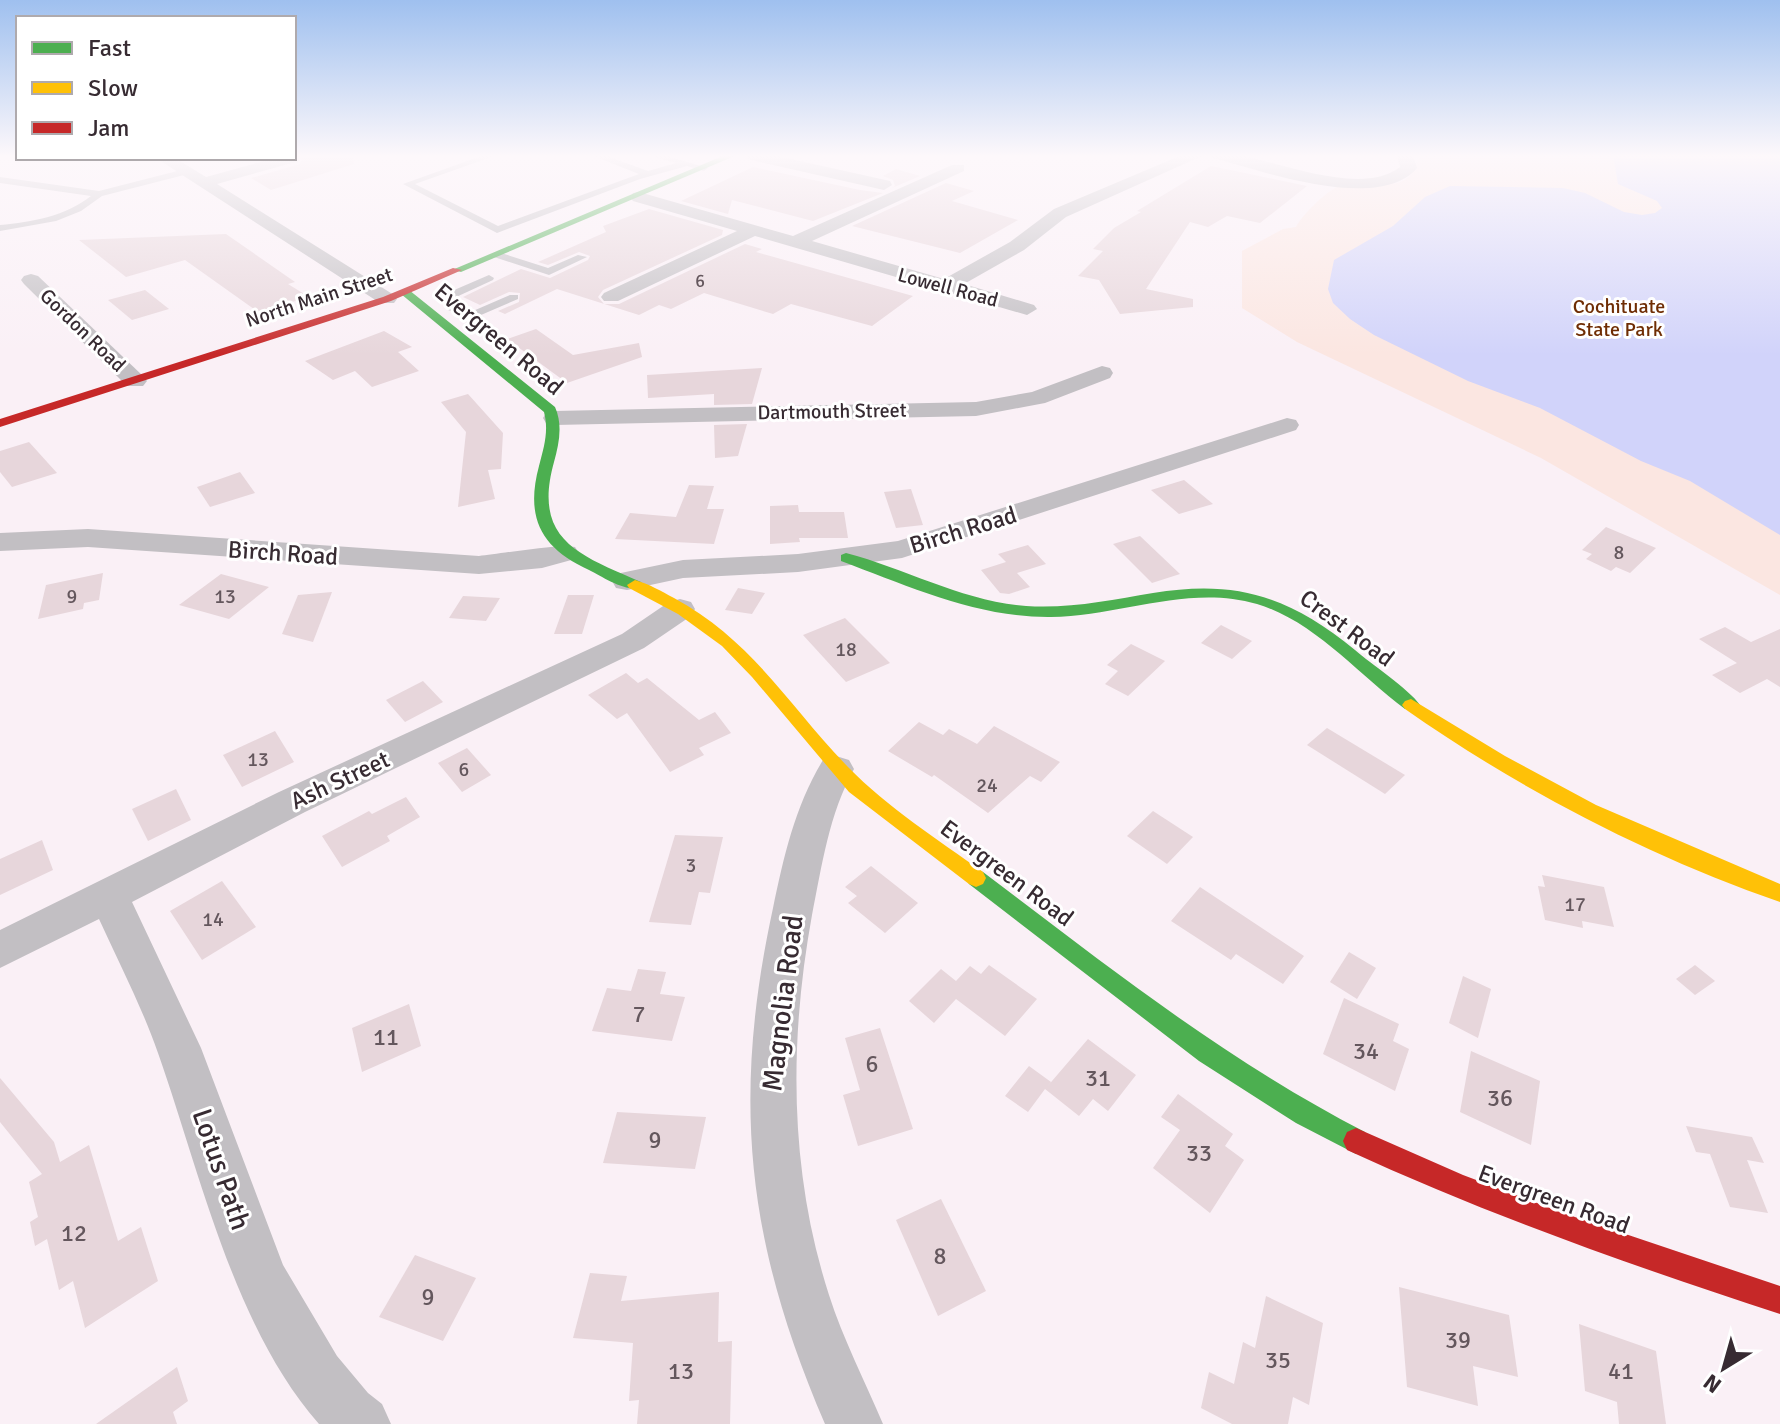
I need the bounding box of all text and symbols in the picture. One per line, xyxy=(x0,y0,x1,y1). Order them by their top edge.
legend xyxy=(16,16,296,160)
text: Fast xyxy=(88,33,131,63)
text: Slow xyxy=(88,73,138,103)
text: Jam xyxy=(88,113,129,143)
street label: North Main Street xyxy=(242,262,396,333)
street label: Lowell Road xyxy=(895,262,1001,313)
house number: 6 xyxy=(695,270,705,292)
street label: Evergreen Road xyxy=(428,276,570,402)
street label: Gordon Road xyxy=(35,283,131,377)
park label: Cochituate State Park xyxy=(1573,294,1665,342)
street label: Dartmouth Street xyxy=(757,398,907,425)
street label: Birch Road xyxy=(906,500,1020,560)
street label: Birch Road xyxy=(227,534,339,572)
house number: 8 xyxy=(1614,540,1624,565)
street label: Crest Road xyxy=(1294,583,1400,673)
house number: 9 xyxy=(67,584,77,609)
house number: 13 xyxy=(214,584,236,609)
house number: 18 xyxy=(835,637,857,662)
street label: Ash Street xyxy=(286,744,394,816)
house number: 13 xyxy=(247,747,269,772)
house number: 6 xyxy=(459,757,469,782)
house number: 24 xyxy=(976,773,998,798)
street label: Evergreen Road xyxy=(934,813,1080,933)
house number: 3 xyxy=(686,853,696,878)
house number: 17 xyxy=(1564,892,1586,917)
house number: 14 xyxy=(202,907,224,932)
street label: Magnolia Road xyxy=(755,913,811,1093)
house number: 7 xyxy=(633,999,645,1029)
house number: 11 xyxy=(373,1022,399,1052)
house number: 34 xyxy=(1353,1036,1379,1066)
house number: 6 xyxy=(866,1049,878,1079)
house number: 31 xyxy=(1085,1063,1111,1093)
house number: 36 xyxy=(1487,1083,1513,1113)
street label: Lotus Path xyxy=(184,1104,258,1234)
house number: 9 xyxy=(649,1125,661,1155)
house number: 33 xyxy=(1186,1138,1212,1168)
street label: Evergreen Road xyxy=(1474,1158,1634,1240)
house number: 12 xyxy=(61,1218,87,1248)
house number: 8 xyxy=(934,1241,946,1271)
house number: 9 xyxy=(422,1282,434,1312)
house number: 39 xyxy=(1445,1325,1471,1355)
north arrow xyxy=(1684,1328,1764,1408)
house number: 35 xyxy=(1265,1345,1291,1375)
house number: 13 xyxy=(668,1356,694,1386)
house number: 41 xyxy=(1608,1356,1634,1386)
text: N xyxy=(1698,1368,1727,1399)

